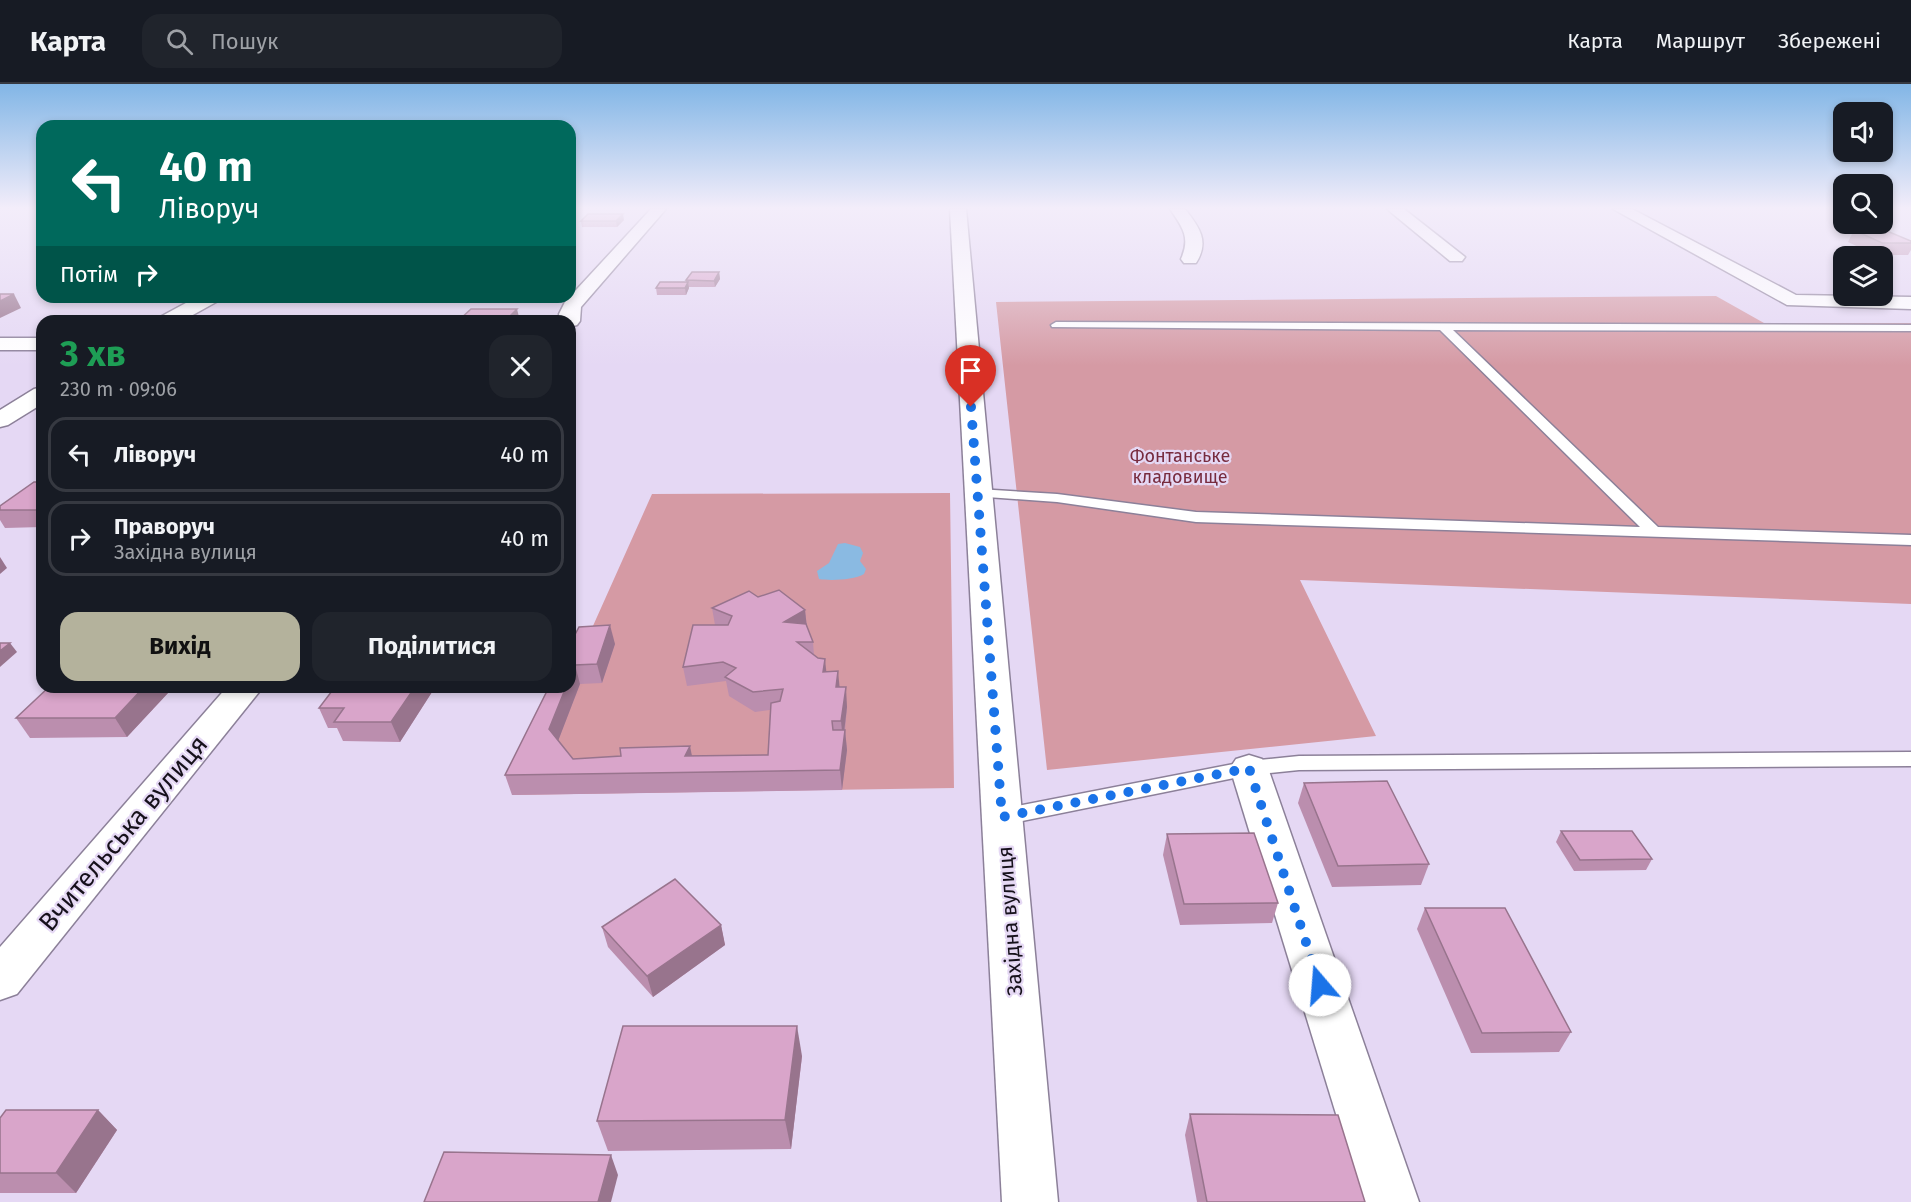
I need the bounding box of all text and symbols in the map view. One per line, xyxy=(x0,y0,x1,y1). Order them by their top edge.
search box xyxy=(142,14,562,68)
text: Карта xyxy=(30,25,106,58)
icon: search xyxy=(163,25,196,58)
text: Пошук xyxy=(211,28,278,55)
text: Карта xyxy=(1567,28,1623,54)
text: Маршрут xyxy=(1656,28,1745,54)
text: Збережені xyxy=(1778,28,1881,54)
map controls xyxy=(1833,102,1893,306)
button: sound xyxy=(1833,102,1893,162)
text: 40 m xyxy=(159,142,253,192)
icon: left xyxy=(60,144,138,222)
button: search xyxy=(1833,174,1893,234)
text: Ліворуч xyxy=(159,193,259,225)
button: layers xyxy=(1833,246,1893,306)
icon: right xyxy=(130,258,163,291)
text: Потім xyxy=(60,261,118,288)
text: 3 хв xyxy=(60,332,126,376)
button: close xyxy=(489,335,552,398)
pin xyxy=(945,345,996,407)
icon: arrive xyxy=(954,354,987,387)
text: 230 m · 09:06 xyxy=(60,377,177,401)
icon: left xyxy=(63,438,96,471)
text: Ліворуч xyxy=(114,441,196,468)
text: 40 m xyxy=(500,441,549,468)
park label: Фонтанське кладовище xyxy=(1130,445,1230,488)
text: Праворуч xyxy=(114,513,215,540)
icon: right xyxy=(63,522,96,555)
text: 40 m xyxy=(500,525,549,552)
text: Західна вулиця xyxy=(114,540,257,564)
button: Вихід xyxy=(60,612,300,681)
button: Поділитися xyxy=(312,612,552,681)
street label: Вчительська вулиця xyxy=(32,729,214,938)
street label: Західна вулиця xyxy=(992,845,1028,997)
position arrow xyxy=(1288,953,1352,1017)

